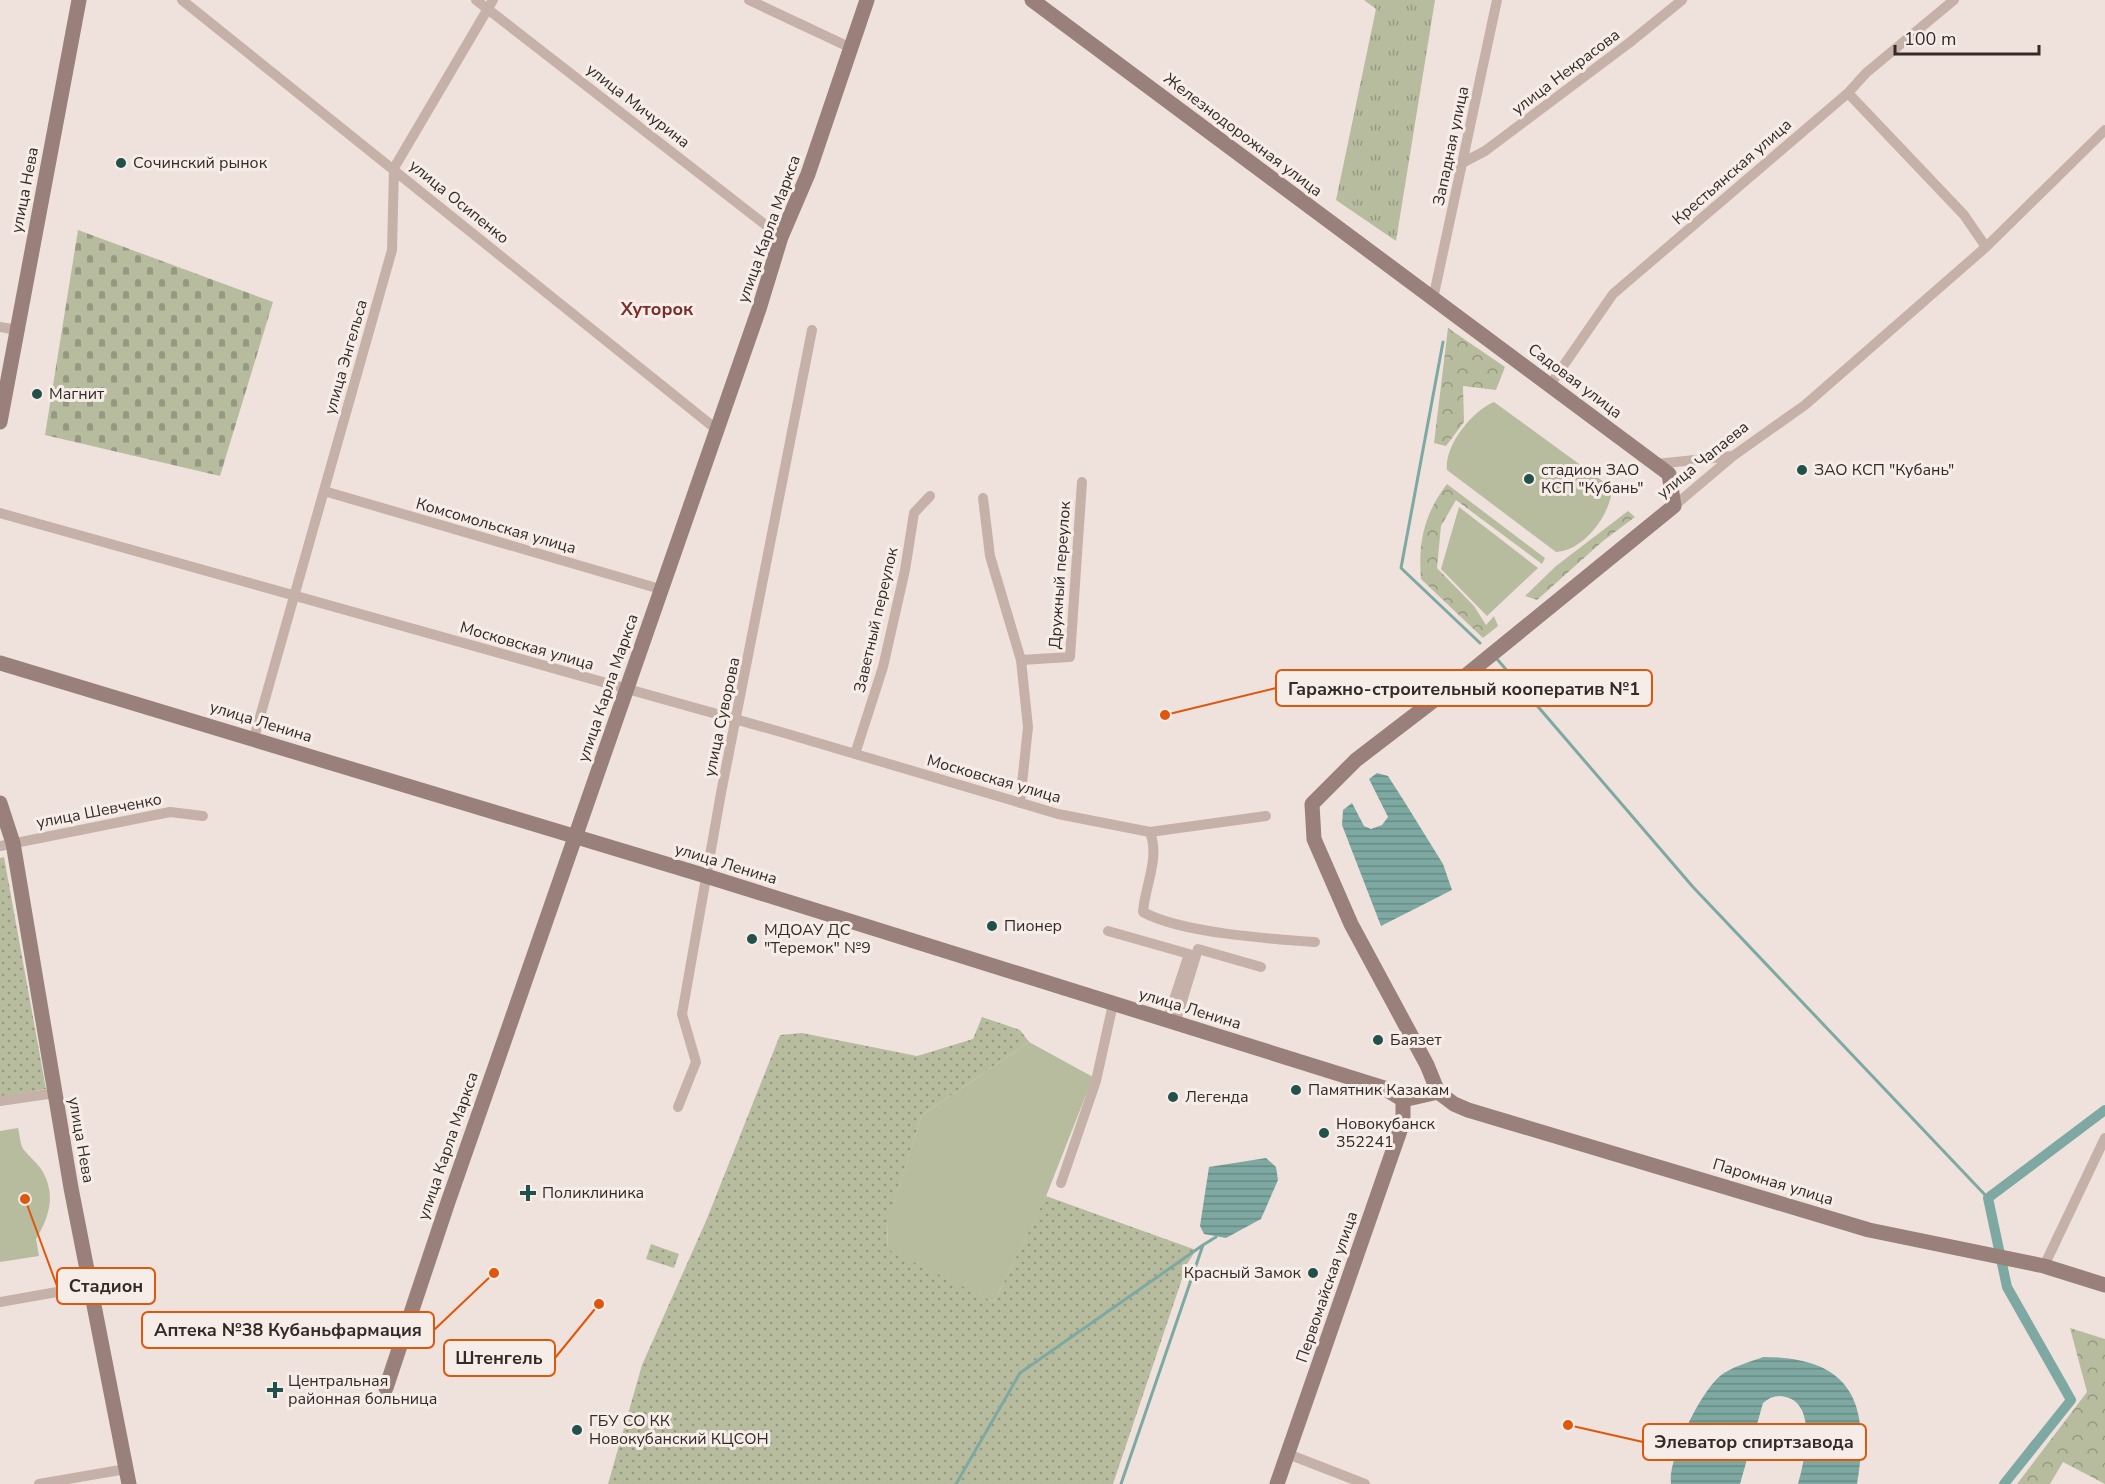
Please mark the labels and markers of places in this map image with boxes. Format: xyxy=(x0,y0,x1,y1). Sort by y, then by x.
place label: Сочинский рынок xyxy=(133,152,268,174)
marker: Сочинский рынок xyxy=(114,156,128,170)
place label: Магнит xyxy=(49,383,105,405)
marker: Магнит xyxy=(30,387,44,401)
place label: стадион ЗАО КСП "Кубань" xyxy=(1541,459,1644,499)
place label: ЗАО КСП "Кубань" xyxy=(1814,459,1954,481)
marker: ЗАО КСП "Кубань" xyxy=(1795,463,1809,477)
marker: стадион ЗАО КСП "Кубань" xyxy=(1522,472,1536,486)
callout: Гаражно-строительный кооператив №1 xyxy=(1276,670,1652,706)
place label: Пионер xyxy=(1004,915,1062,937)
place label: МДОАУ ДС "Теремок" №9 xyxy=(764,919,871,959)
marker: Пионер xyxy=(985,919,999,933)
marker: МДОАУ ДС "Теремок" №9 xyxy=(745,932,759,946)
place label: Баязет xyxy=(1390,1029,1442,1051)
marker: Баязет xyxy=(1371,1033,1385,1047)
place label: Памятник Казакам xyxy=(1308,1079,1449,1101)
marker: Памятник Казакам xyxy=(1289,1083,1303,1097)
place label: Легенда xyxy=(1185,1086,1249,1108)
marker: Легенда xyxy=(1166,1090,1180,1104)
place label: Новокубанск 352241 xyxy=(1336,1113,1435,1153)
marker: Новокубанск 352241 xyxy=(1317,1126,1331,1140)
place label: Поликлиника xyxy=(542,1182,644,1204)
marker: Поликлиника xyxy=(519,1184,537,1202)
place label: Красный Замок xyxy=(1184,1262,1302,1284)
marker: Красный Замок xyxy=(1306,1266,1320,1280)
callout: Стадион xyxy=(57,1268,155,1304)
callout: Аптека №38 Кубаньфармация xyxy=(142,1312,434,1348)
callout: Штенгель xyxy=(444,1340,555,1376)
place label: Центральная районная больница xyxy=(288,1370,437,1410)
marker: Центральная районная больница xyxy=(266,1381,284,1399)
place label: ГБУ СО КК Новокубанский КЦСОН xyxy=(589,1410,769,1450)
marker: ГБУ СО КК Новокубанский КЦСОН xyxy=(570,1423,584,1437)
callout: Элеватор спиртзавода xyxy=(1643,1424,1866,1460)

